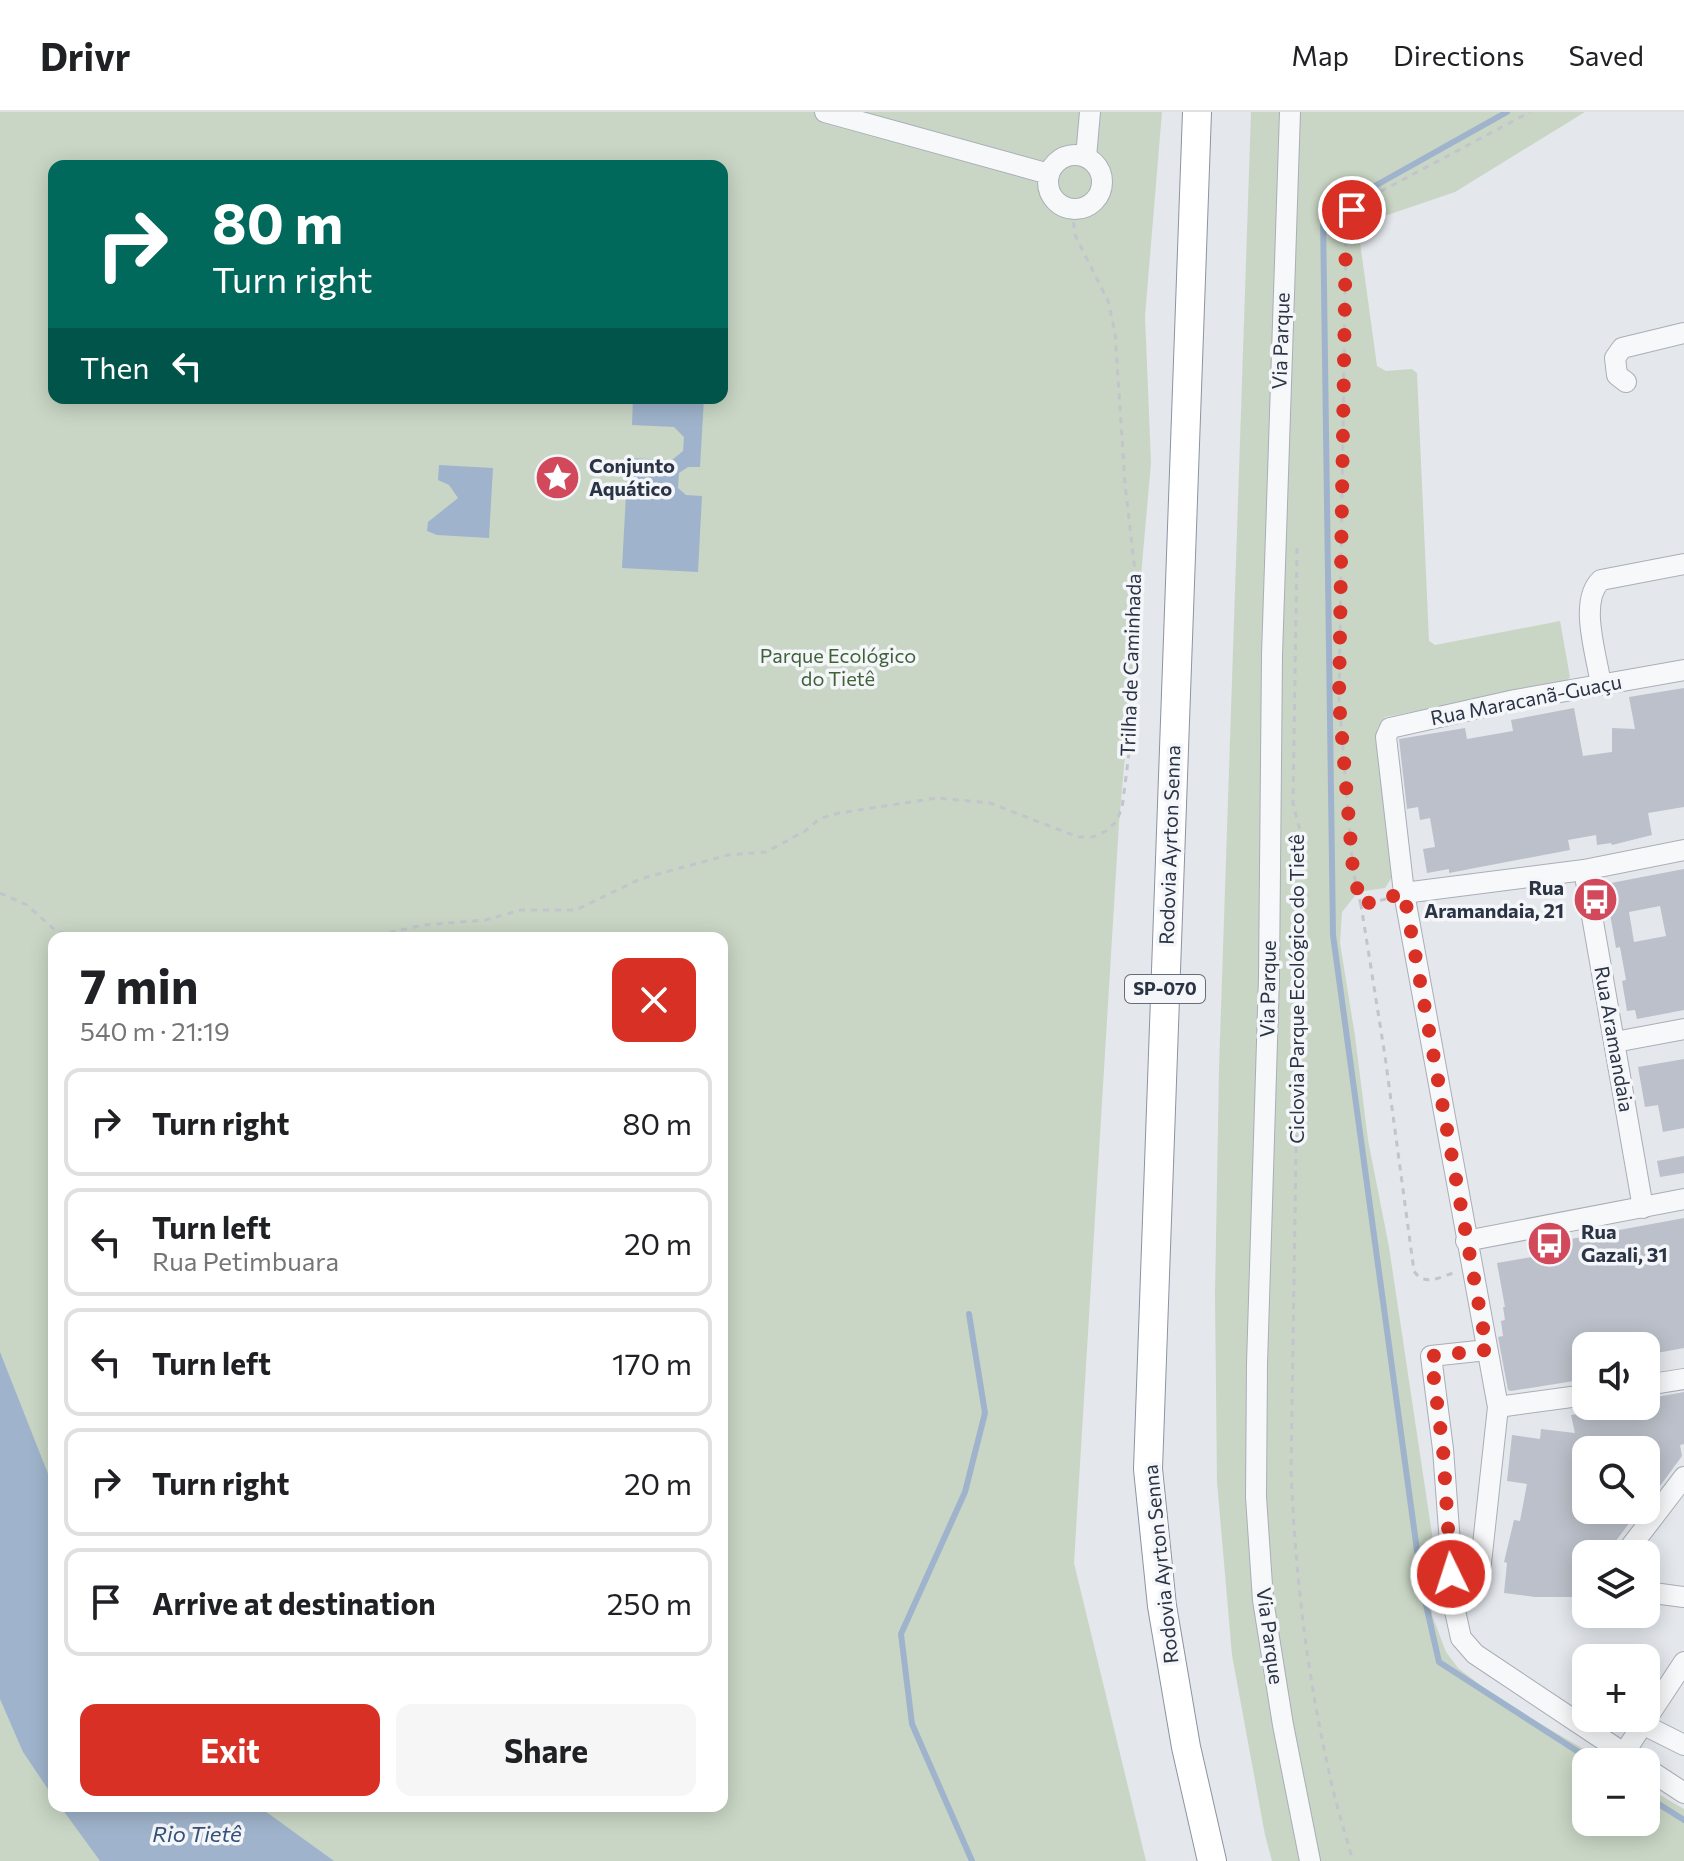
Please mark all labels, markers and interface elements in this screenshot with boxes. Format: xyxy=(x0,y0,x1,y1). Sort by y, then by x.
text: Drivr xyxy=(40,32,130,79)
text: Map xyxy=(1291,38,1349,72)
text: Directions xyxy=(1393,38,1524,72)
text: Saved xyxy=(1568,38,1644,72)
pin xyxy=(1318,176,1386,244)
text: 80 m xyxy=(212,187,343,256)
icon: arrive xyxy=(1330,188,1374,232)
icon: right xyxy=(80,192,184,296)
text: Turn right xyxy=(212,256,373,300)
street label: Via Parque xyxy=(1266,292,1294,390)
icon: left xyxy=(165,344,209,388)
text: Then xyxy=(80,348,149,385)
place label: Conjunto Aquático xyxy=(589,453,675,500)
place icon: Conjunto Aquático xyxy=(534,454,582,502)
street label: Trilha de Caminhada xyxy=(1115,573,1145,757)
park label: Parque Ecológico do Tietê xyxy=(760,643,916,690)
street label: Rua Maracanã-Guaçu xyxy=(1428,669,1624,729)
street label: Rodovia Ayrton Senna xyxy=(1154,745,1184,945)
street label: Ciclovia Parque Ecológico do Tietê xyxy=(1284,834,1308,1144)
place label: Rua Aramandaia, 21 xyxy=(1424,875,1564,922)
bus stop icon: Rua Aramandaia, 21 xyxy=(1571,875,1619,923)
street label: Via Parque xyxy=(1254,940,1280,1038)
text: 7 min xyxy=(80,955,199,1014)
button: close xyxy=(612,958,696,1042)
street label: Rua Aramandaia xyxy=(1590,964,1640,1114)
road number: SP-070 xyxy=(1125,975,1205,1003)
text: 540 m · 21:19 xyxy=(80,1015,230,1046)
icon: right xyxy=(84,1100,128,1144)
text: Turn right xyxy=(152,1104,289,1141)
text: 80 m xyxy=(622,1104,692,1141)
text: Turn left xyxy=(152,1208,271,1245)
place label: Rua Gazali, 31 xyxy=(1581,1219,1668,1266)
icon: left xyxy=(84,1220,128,1264)
bus stop icon: Rua Gazali, 31 xyxy=(1526,1220,1574,1268)
text: 20 m xyxy=(624,1224,692,1261)
text: Rua Petimbuara xyxy=(152,1245,339,1276)
map controls xyxy=(1572,1332,1660,1836)
button: sound xyxy=(1572,1332,1660,1420)
icon: left xyxy=(84,1340,128,1384)
text: Turn left xyxy=(152,1344,271,1381)
text: 170 m xyxy=(612,1344,692,1381)
button: search xyxy=(1572,1436,1660,1524)
icon: right xyxy=(84,1460,128,1504)
street label: Rodovia Ayrton Senna xyxy=(1138,1463,1182,1665)
text: Turn right xyxy=(152,1464,289,1501)
text: 20 m xyxy=(624,1464,692,1501)
position arrow xyxy=(1409,1532,1493,1616)
button: layers xyxy=(1572,1540,1660,1628)
icon: arrive xyxy=(84,1580,128,1624)
text: Arrive at destination xyxy=(152,1584,436,1621)
text: 250 m xyxy=(607,1584,692,1621)
street label: Via Parque xyxy=(1252,1586,1290,1686)
button: + xyxy=(1572,1644,1660,1732)
button: Exit xyxy=(80,1704,380,1796)
button: Share xyxy=(396,1704,696,1796)
button: − xyxy=(1572,1748,1660,1836)
water label: Rio Tietê xyxy=(152,1820,242,1847)

